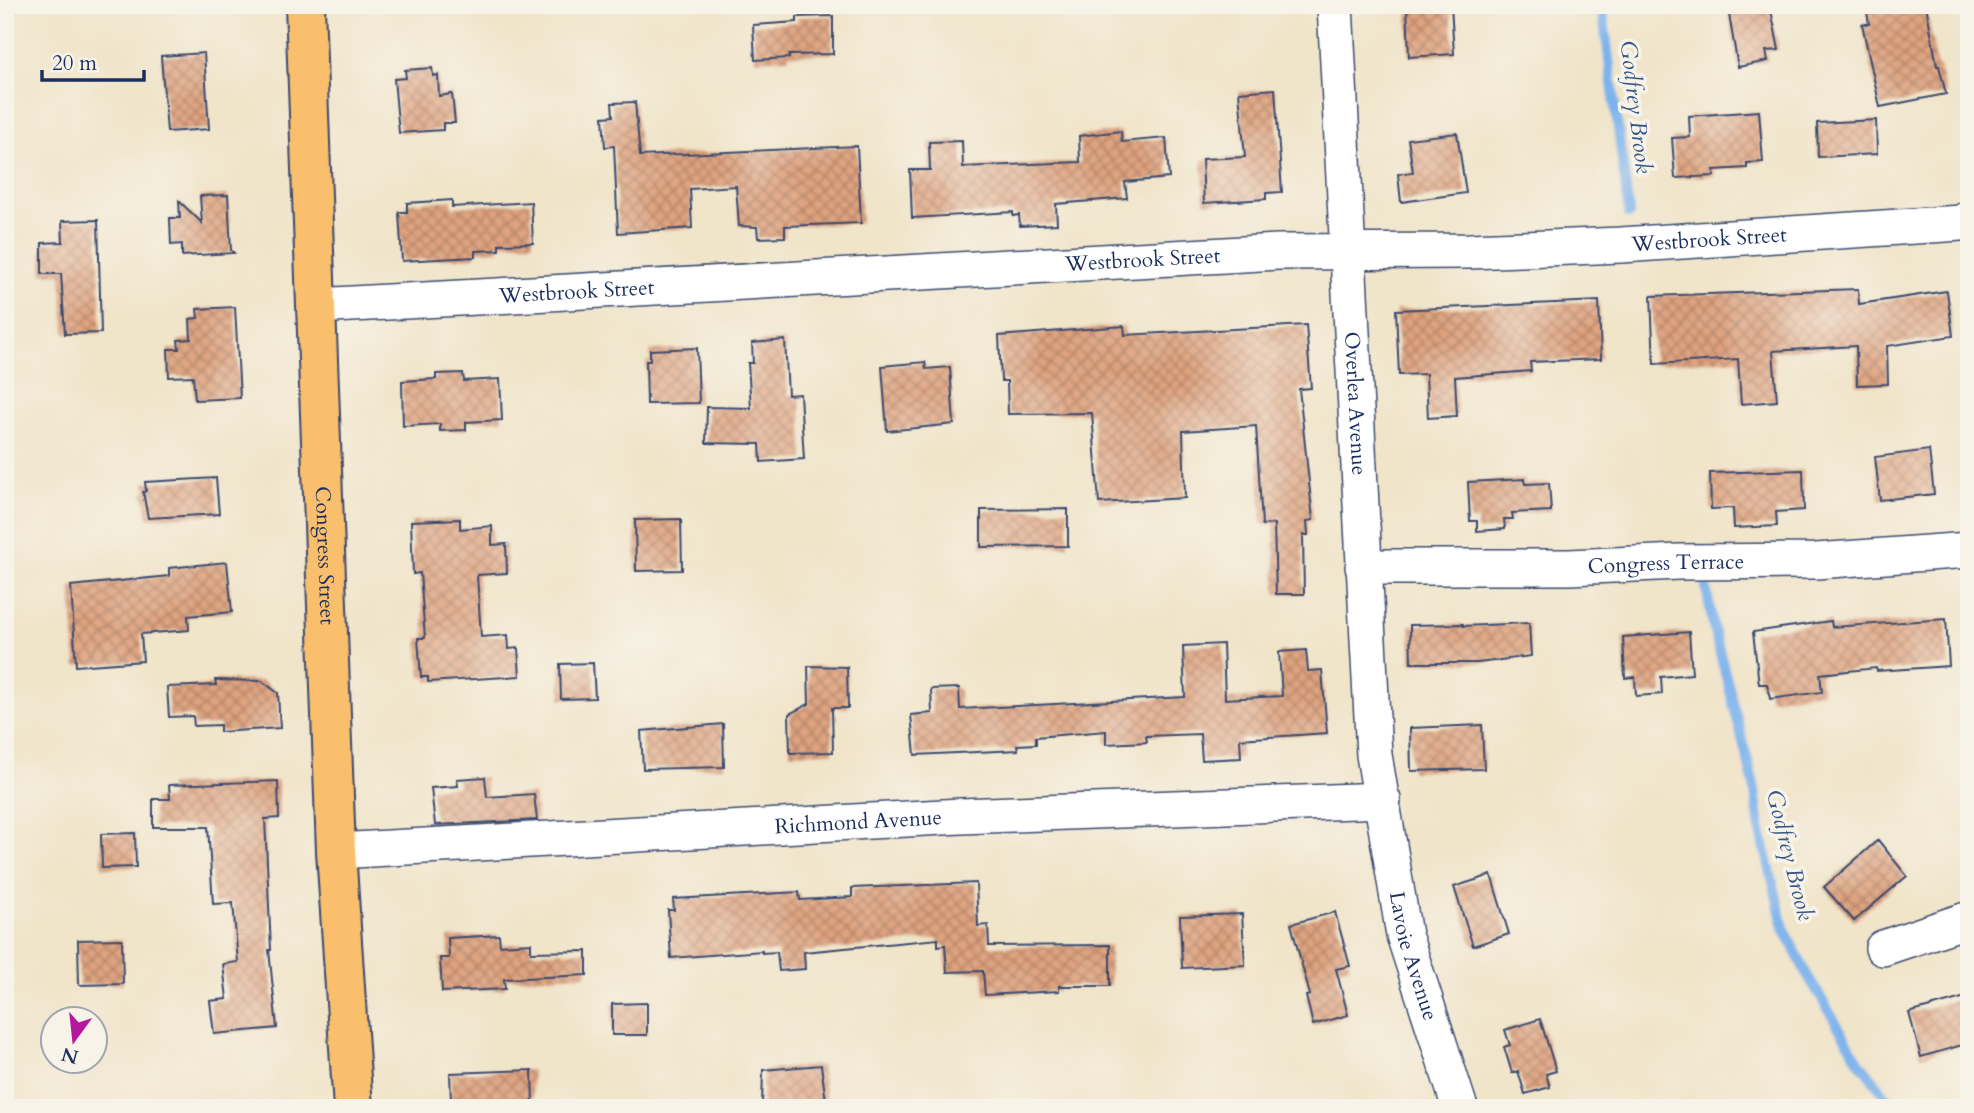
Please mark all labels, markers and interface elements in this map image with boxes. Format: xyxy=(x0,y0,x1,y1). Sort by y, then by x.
scale bar xyxy=(42,38,144,82)
water label: Godfrey Brook xyxy=(1612,39,1660,176)
text: 20 m xyxy=(52,49,97,78)
street label: Westbrook Street xyxy=(1630,220,1788,259)
street label: Westbrook Street xyxy=(1063,241,1222,278)
street label: Westbrook Street xyxy=(497,273,655,310)
street label: Overlea Avenue xyxy=(1338,331,1374,476)
street label: Congress Street xyxy=(308,486,342,626)
street label: Congress Terrace xyxy=(1587,547,1744,581)
water label: Godfrey Brook xyxy=(1759,786,1821,924)
street label: Richmond Avenue xyxy=(774,803,943,841)
street label: Lavoie Avenue xyxy=(1382,889,1445,1024)
north arrow xyxy=(38,1004,108,1074)
text: N xyxy=(58,1041,81,1070)

